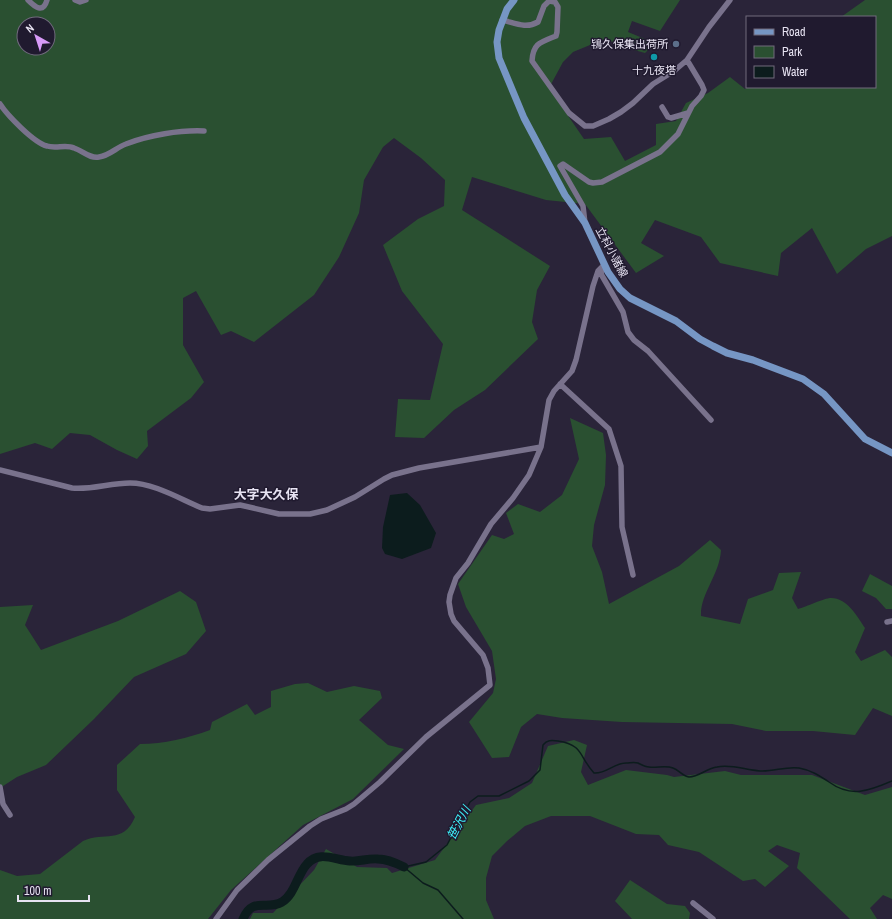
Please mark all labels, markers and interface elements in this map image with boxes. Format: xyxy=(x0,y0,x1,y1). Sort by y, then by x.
north arrow xyxy=(16,16,56,56)
legend xyxy=(746,16,876,88)
text: N xyxy=(23,21,37,36)
text: Road xyxy=(782,24,806,40)
place label: 鴇久保集出荷所 xyxy=(591,37,669,51)
marker: 鴇久保集出荷所 xyxy=(671,39,681,49)
text: Park xyxy=(782,44,802,60)
marker: 十九夜塔 xyxy=(649,52,659,62)
place label: 十九夜塔 xyxy=(632,63,676,77)
text: Water xyxy=(782,64,809,80)
street label: 立科小諸線 xyxy=(593,224,631,280)
district label: 大字大久保 xyxy=(233,486,299,503)
water label: 笹沢川 xyxy=(443,802,475,843)
scale bar xyxy=(18,877,89,903)
text: 100 m xyxy=(24,883,51,899)

